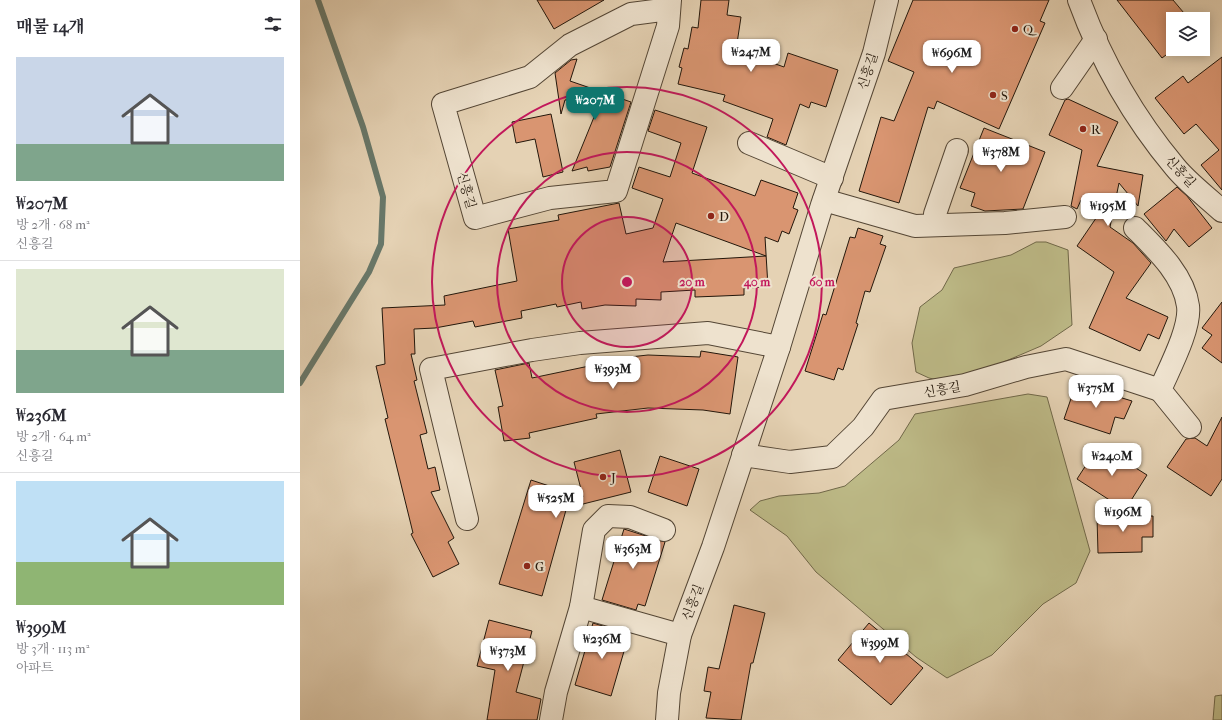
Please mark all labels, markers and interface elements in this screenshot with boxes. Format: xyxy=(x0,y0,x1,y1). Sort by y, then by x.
map controls xyxy=(1166,12,1210,56)
button: layers xyxy=(1166,12,1210,56)
icon: filters xyxy=(262,13,284,35)
text: 매물 14개 xyxy=(16,16,85,36)
place label: Q xyxy=(1023,22,1037,37)
marker: Q xyxy=(1010,24,1020,34)
pin: ₩247M xyxy=(723,39,779,73)
pin: ₩696M xyxy=(924,40,980,74)
text: ₩247M xyxy=(731,44,771,59)
text: ₩696M xyxy=(932,45,972,60)
street label: 신흥길 xyxy=(855,51,880,91)
icon: home xyxy=(114,83,186,155)
pin: ₩207M xyxy=(567,87,623,121)
place label: S xyxy=(1001,88,1008,103)
marker: S xyxy=(988,90,998,100)
text: ₩207M xyxy=(575,92,615,107)
place label: R xyxy=(1091,122,1101,137)
marker: R xyxy=(1078,124,1088,134)
pin: ₩378M xyxy=(973,139,1029,173)
text: ₩378M xyxy=(982,144,1020,159)
street label: 신흥길 xyxy=(1162,152,1199,190)
street label: 신흥길 xyxy=(454,170,479,210)
text: ₩207M xyxy=(16,193,68,213)
pin: ₩195M xyxy=(1080,193,1136,227)
text: ₩195M xyxy=(1090,198,1126,213)
place label: D xyxy=(719,209,729,224)
marker: D xyxy=(706,211,716,221)
text: 방 2개 · 68 m² xyxy=(16,217,90,232)
text: 신흥길 xyxy=(16,236,54,251)
centre of rings xyxy=(620,275,634,289)
text: 20 m xyxy=(679,275,706,289)
text: 40 m xyxy=(743,275,771,290)
text: 60 m xyxy=(809,275,836,289)
icon: home xyxy=(114,295,186,367)
pin: ₩393M xyxy=(585,356,641,390)
text: ₩393M xyxy=(594,361,632,376)
pin: ₩375M xyxy=(1068,375,1124,409)
street label: 신흥길 xyxy=(922,379,962,400)
text: ₩375M xyxy=(1078,380,1114,395)
text: ₩236M xyxy=(16,405,67,425)
text: 방 2개 · 64 m² xyxy=(16,429,91,444)
pin: ₩240M xyxy=(1084,443,1140,477)
text: 신흥길 xyxy=(16,448,54,463)
text: ₩240M xyxy=(1091,448,1133,463)
place label: J xyxy=(610,470,616,485)
marker: J xyxy=(598,472,608,482)
pin: ₩525M xyxy=(528,485,584,519)
text: ₩525M xyxy=(537,490,575,505)
pin: ₩196M xyxy=(1095,499,1151,533)
text: ₩196M xyxy=(1104,504,1142,519)
icon: home xyxy=(114,507,186,579)
pin: ₩363M xyxy=(605,536,661,570)
text: ₩363M xyxy=(614,541,652,556)
place label: G xyxy=(535,559,544,574)
marker: G xyxy=(522,561,532,571)
street label: 신흥길 xyxy=(679,582,706,622)
text: ₩399M xyxy=(16,617,66,637)
pin: ₩236M xyxy=(574,626,630,660)
pin: ₩399M xyxy=(852,630,908,664)
text: ₩236M xyxy=(583,631,621,646)
text: ₩399M xyxy=(861,635,899,650)
pin: ₩373M xyxy=(480,638,536,672)
text: 방 3개 · 113 m² xyxy=(16,641,89,656)
text: ₩373M xyxy=(490,643,526,658)
text: 아파트 xyxy=(16,660,54,675)

